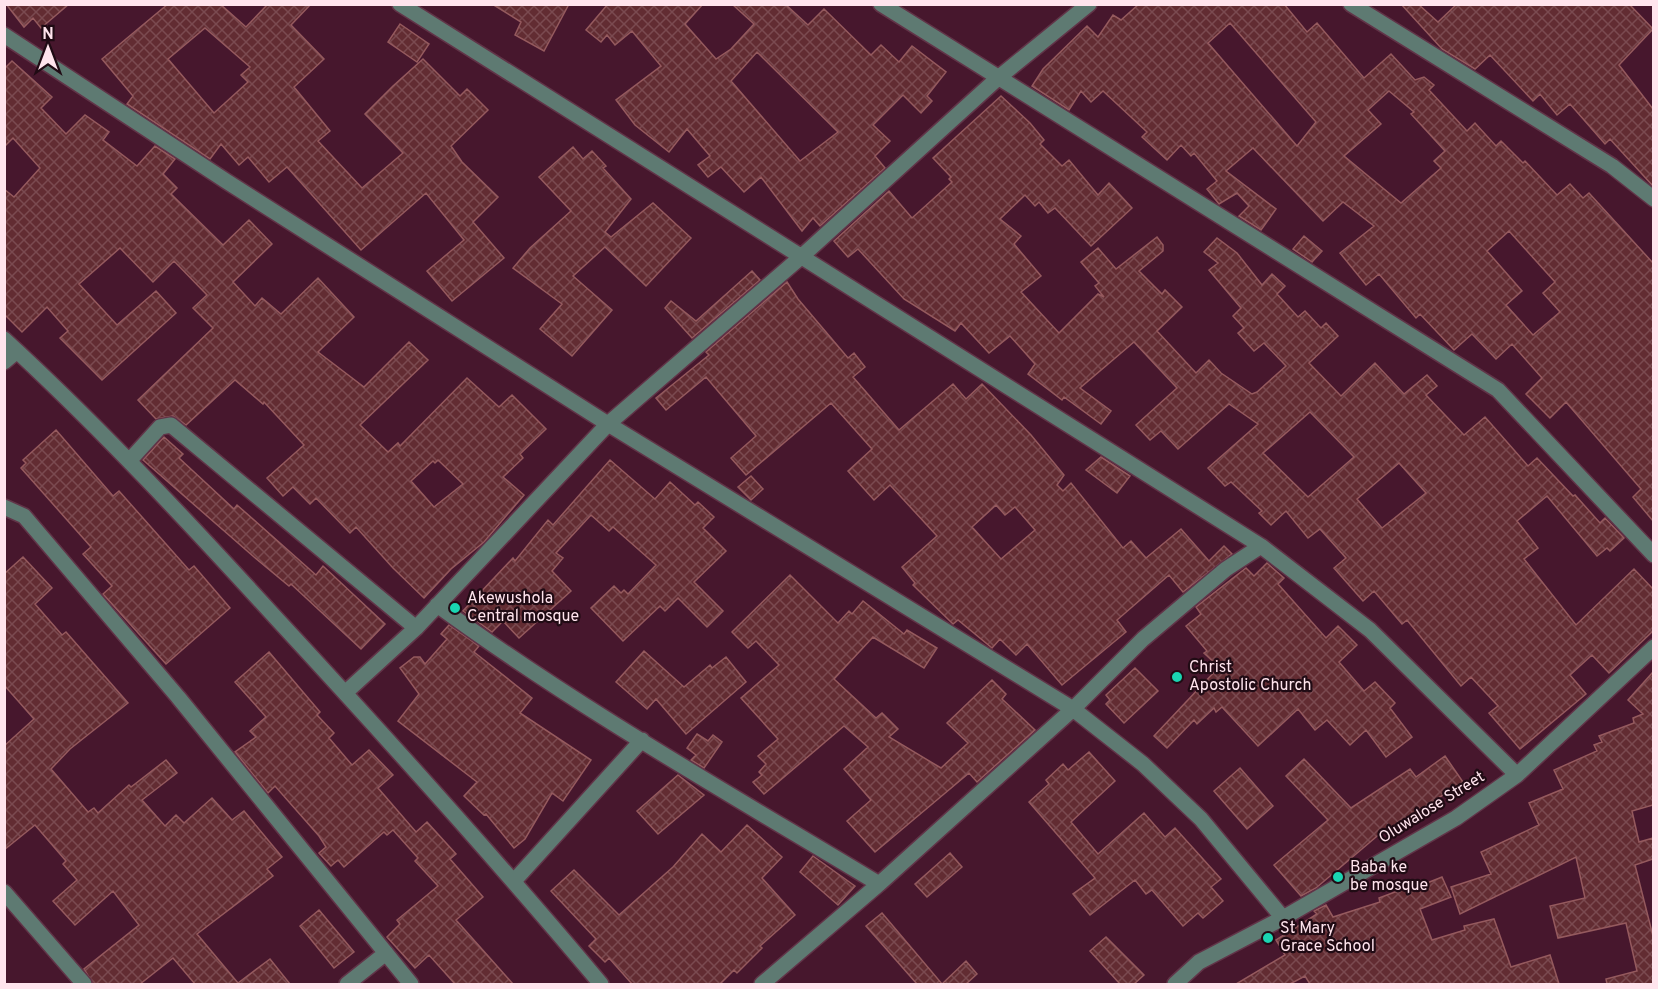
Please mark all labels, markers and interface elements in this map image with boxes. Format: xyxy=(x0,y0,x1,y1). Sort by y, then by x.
north arrow xyxy=(18,18,78,78)
text: N xyxy=(42,25,54,45)
place label: Akewushola Central mosque xyxy=(467,589,579,627)
marker: Akewushola Central mosque xyxy=(448,601,462,615)
place label: Christ Apostolic Church xyxy=(1189,658,1311,696)
marker: Christ Apostolic Church xyxy=(1170,670,1184,684)
street label: Oluwalose Street xyxy=(1375,767,1489,849)
place label: Baba ke be mosque xyxy=(1350,858,1428,896)
marker: Baba ke be mosque xyxy=(1331,870,1345,884)
place label: St Mary Grace School xyxy=(1280,919,1375,957)
marker: St Mary Grace School xyxy=(1261,931,1275,945)

